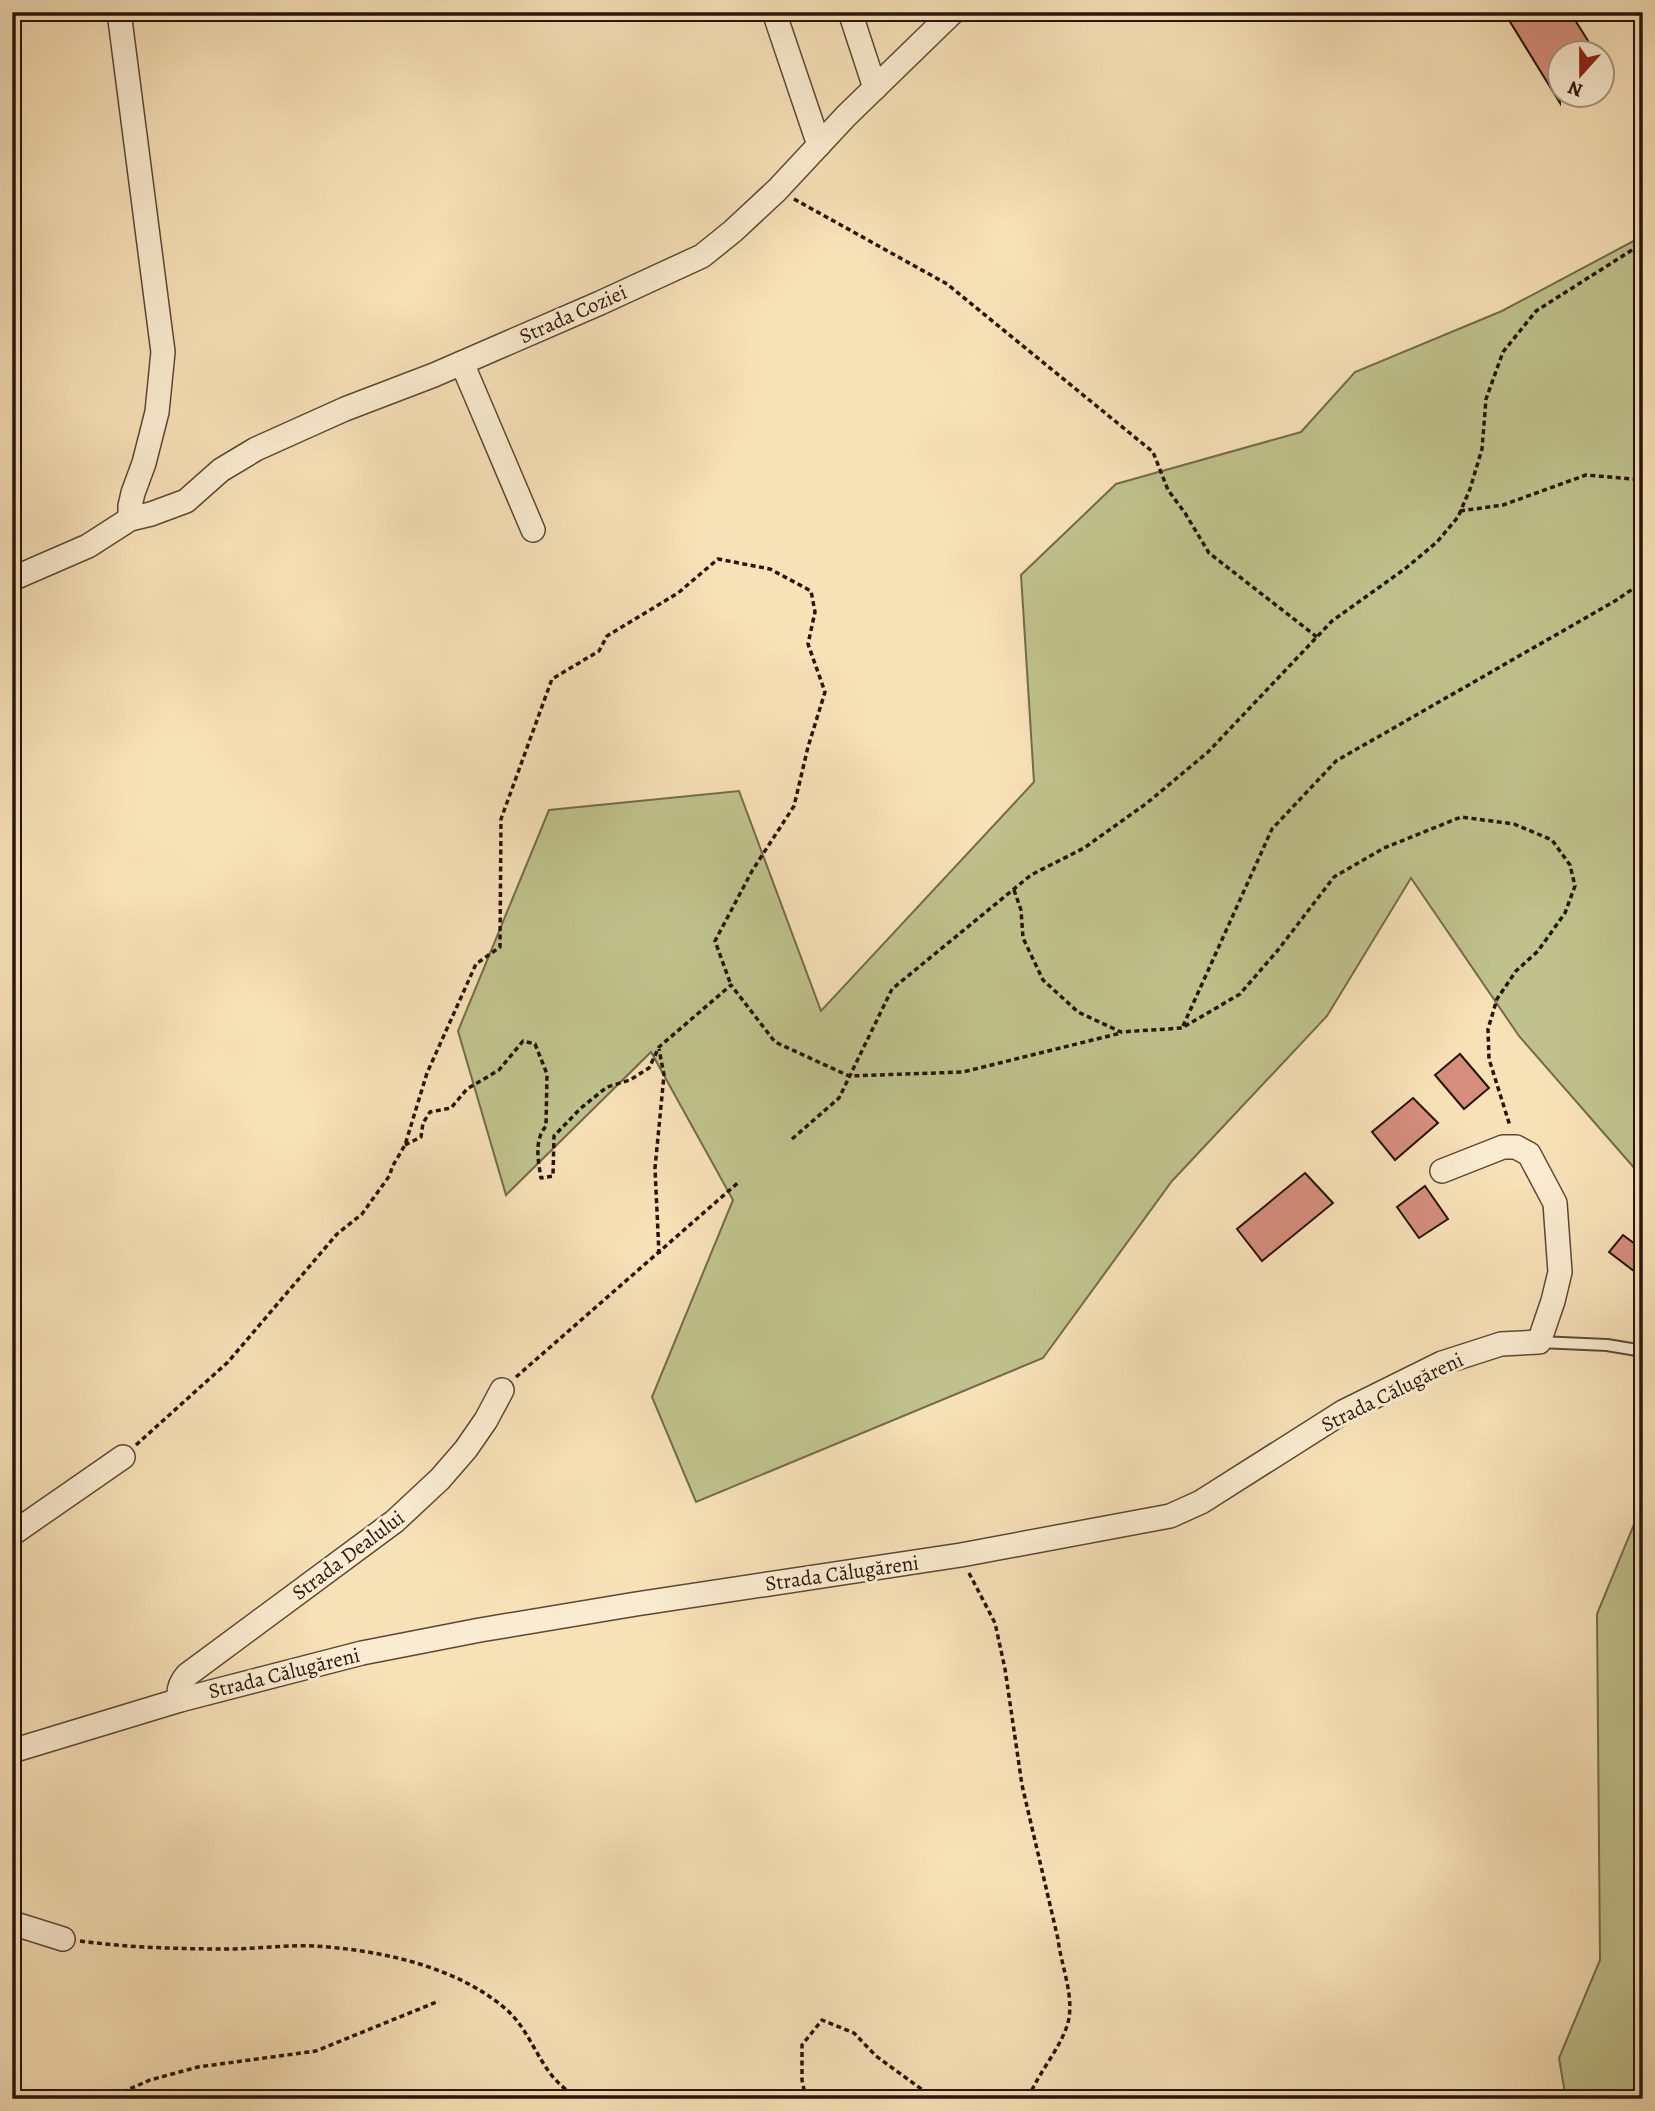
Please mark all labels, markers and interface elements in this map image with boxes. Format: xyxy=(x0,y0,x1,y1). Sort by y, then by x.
north arrow xyxy=(1546,38,1616,108)
text: N xyxy=(1564,74,1586,104)
street label: Strada Coziei xyxy=(515,278,631,350)
street label: Strada Călugăreni xyxy=(1316,1345,1468,1439)
street label: Strada Dealului xyxy=(286,1504,410,1606)
street label: Strada Călugăreni xyxy=(763,1548,921,1598)
street label: Strada Călugăreni xyxy=(205,1641,363,1705)

